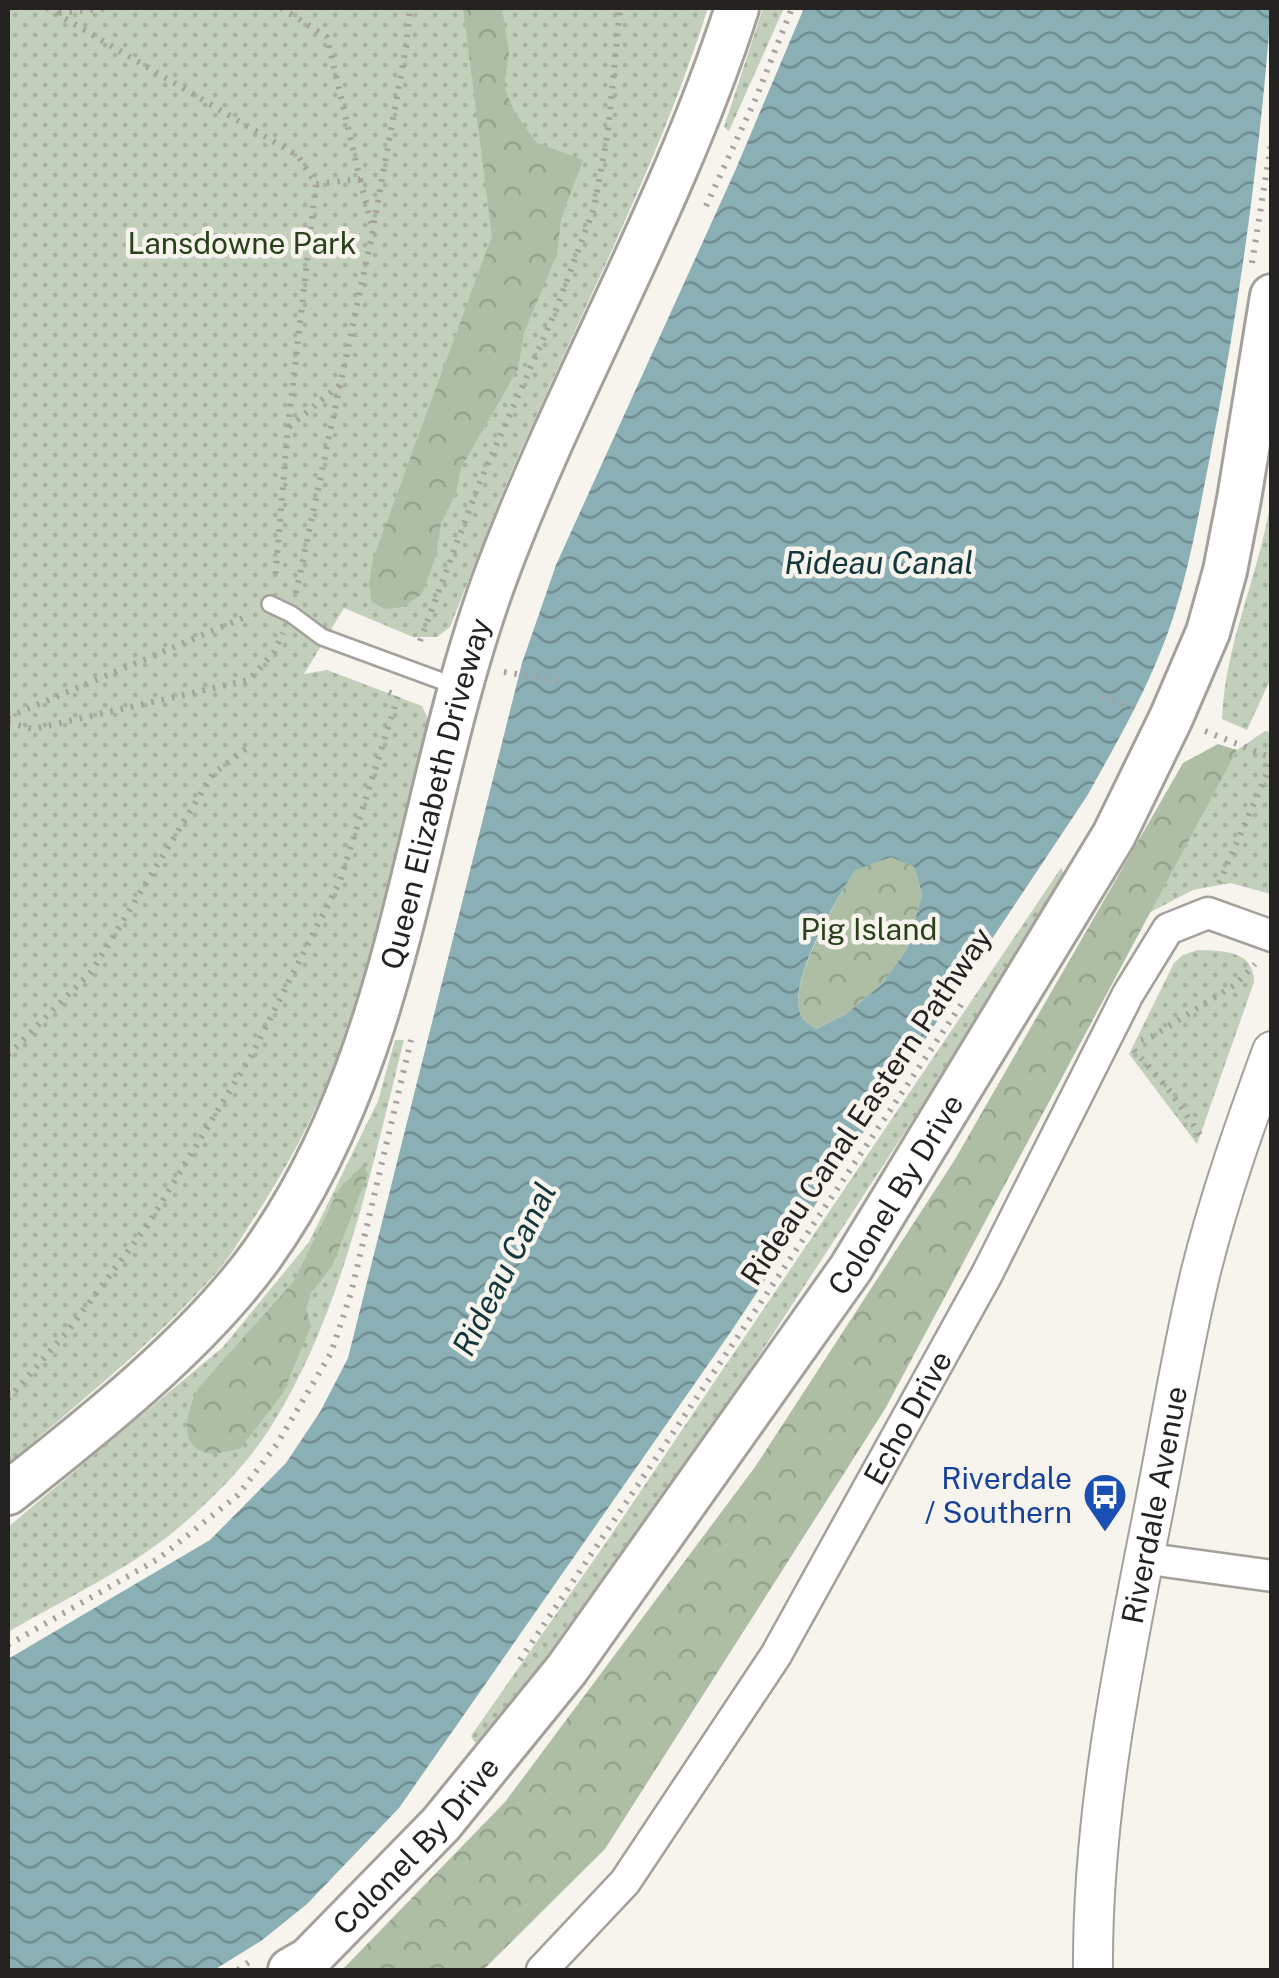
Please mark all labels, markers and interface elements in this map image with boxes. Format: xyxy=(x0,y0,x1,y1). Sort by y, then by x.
park label: Lansdowne Park xyxy=(127,225,357,261)
water label: Rideau Canal xyxy=(784,544,974,581)
street label: Queen Elizabeth Driveway xyxy=(372,613,498,973)
park label: Pig Island xyxy=(801,911,937,947)
street label: Rideau Canal Eastern Pathway xyxy=(733,920,999,1292)
street label: Colonel By Drive xyxy=(820,1087,970,1301)
water label: Rideau Canal xyxy=(445,1176,563,1362)
street label: Echo Drive xyxy=(856,1344,959,1491)
street label: Riverdale Avenue xyxy=(1114,1383,1194,1626)
place label: Riverdale / Southern xyxy=(925,1460,1072,1530)
bus stop icon: Riverdale / Southern xyxy=(1082,1472,1128,1533)
street label: Colonel By Drive xyxy=(325,1749,506,1942)

